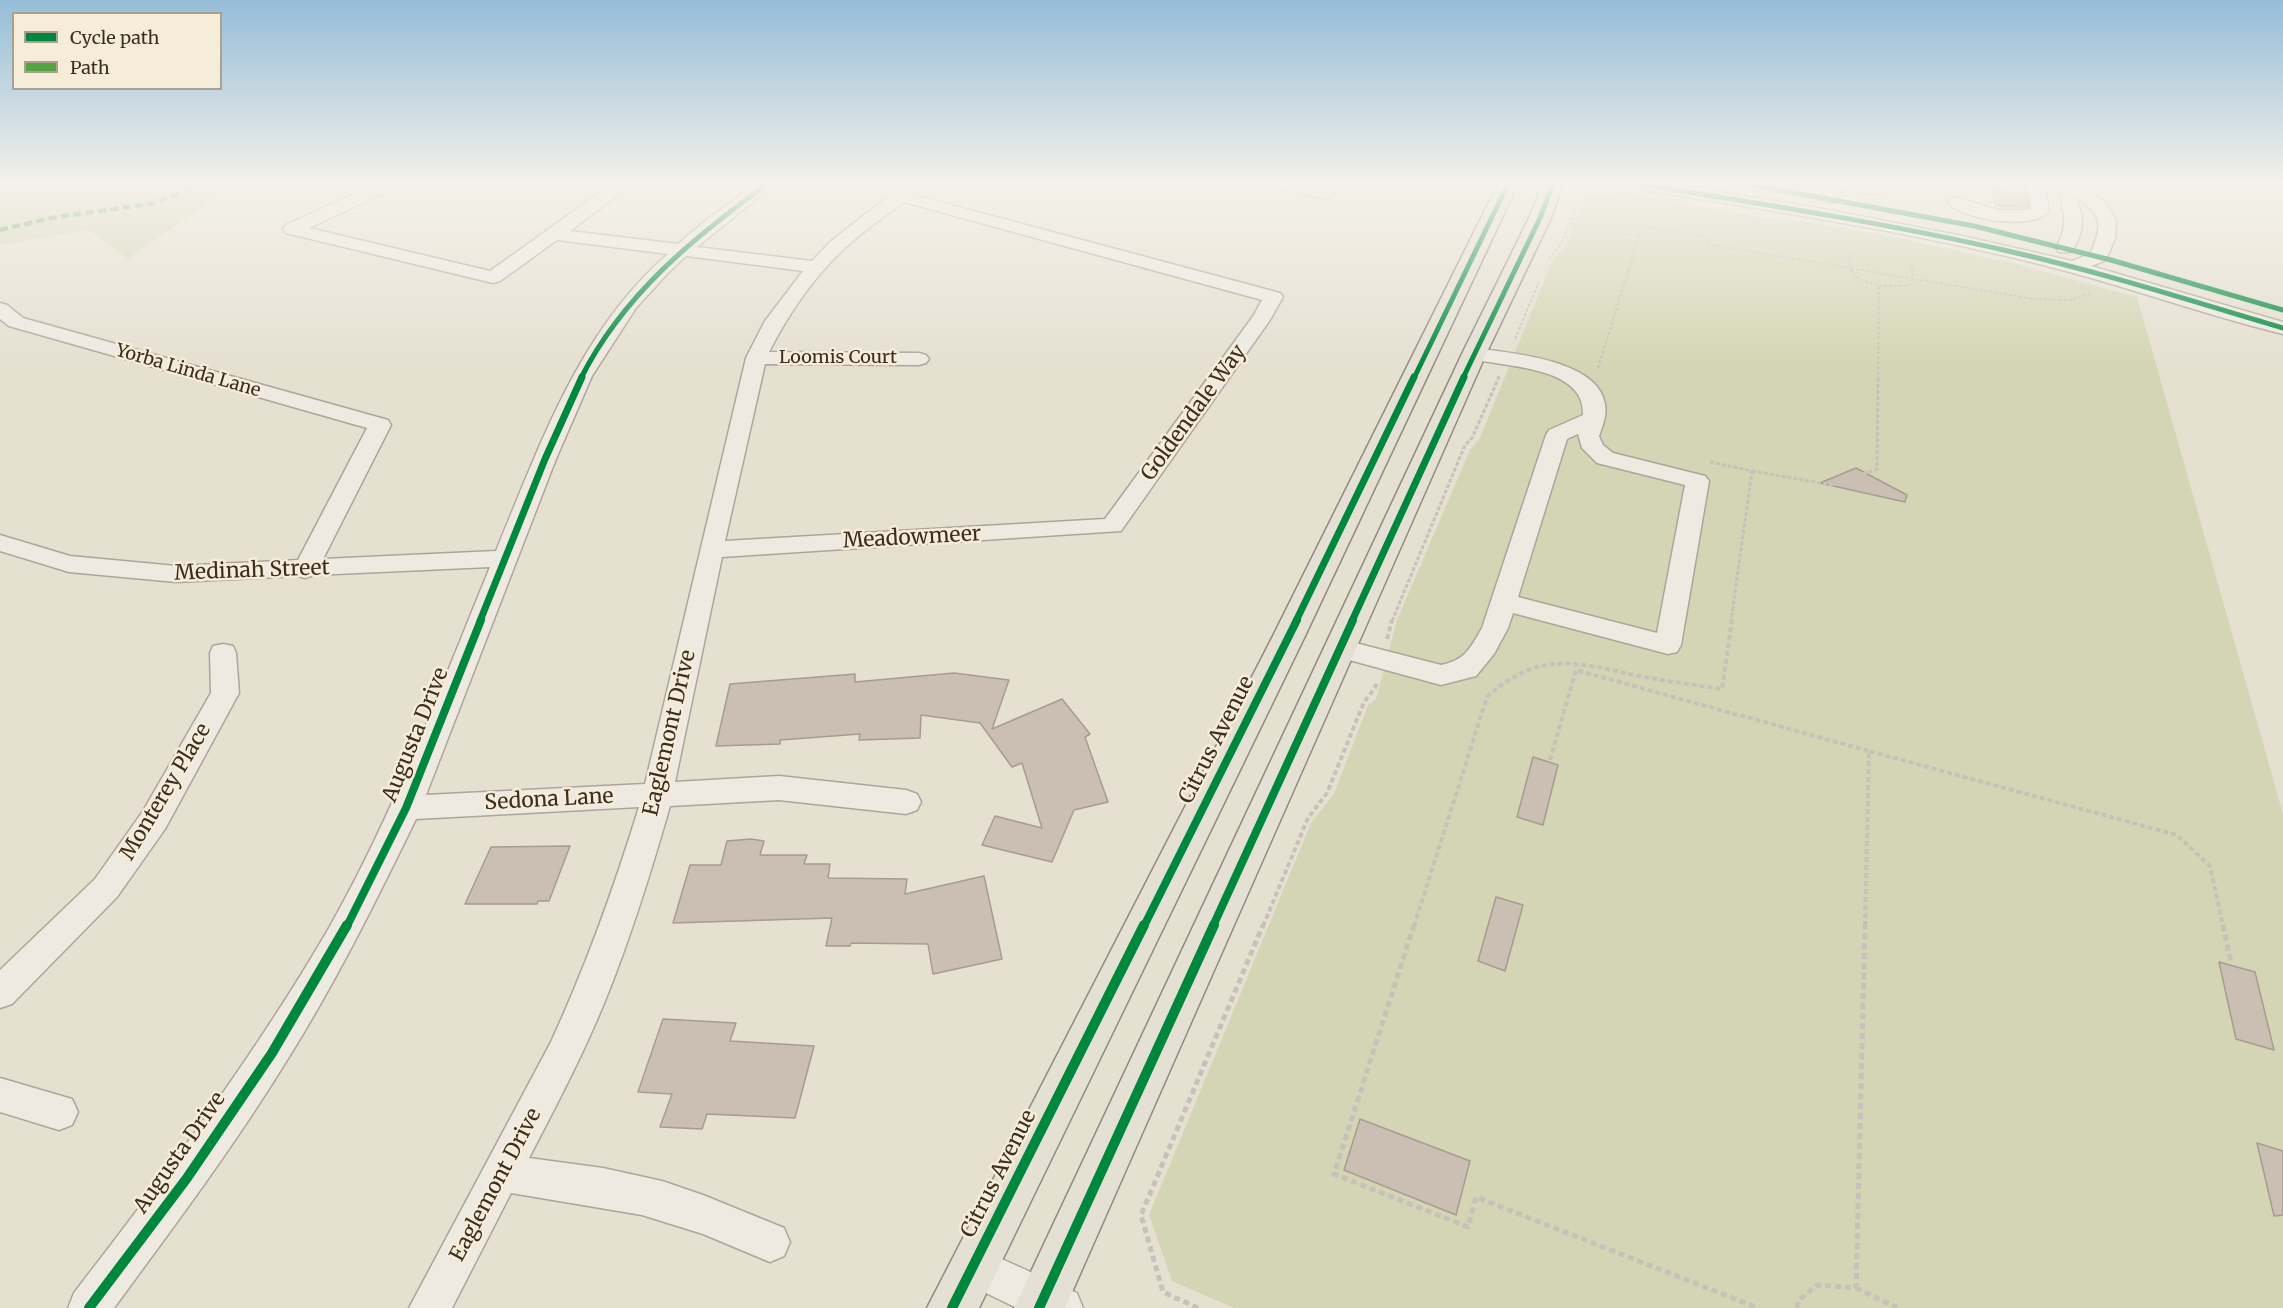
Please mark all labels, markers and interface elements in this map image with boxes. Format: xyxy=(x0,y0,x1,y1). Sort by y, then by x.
legend xyxy=(12,12,222,90)
text: Cycle path xyxy=(70,26,159,49)
text: Path xyxy=(70,56,110,79)
street label: Yorba Linda Lane xyxy=(113,340,263,402)
street label: Goldendale Way xyxy=(1136,340,1252,486)
street label: Loomis Court xyxy=(779,347,897,369)
street label: Meadowmeer xyxy=(842,522,982,554)
street label: Medinah Street xyxy=(174,556,330,586)
street label: Eaglemont Drive xyxy=(639,648,701,818)
street label: Augusta Drive xyxy=(378,664,454,806)
street label: Citrus Avenue xyxy=(1174,672,1260,808)
street label: Monterey Place xyxy=(115,719,217,865)
street label: Sedona Lane xyxy=(484,784,614,816)
street label: Augusta Drive xyxy=(129,1087,231,1219)
street label: Eaglemont Drive xyxy=(445,1104,547,1266)
street label: Citrus Avenue xyxy=(956,1106,1042,1242)

